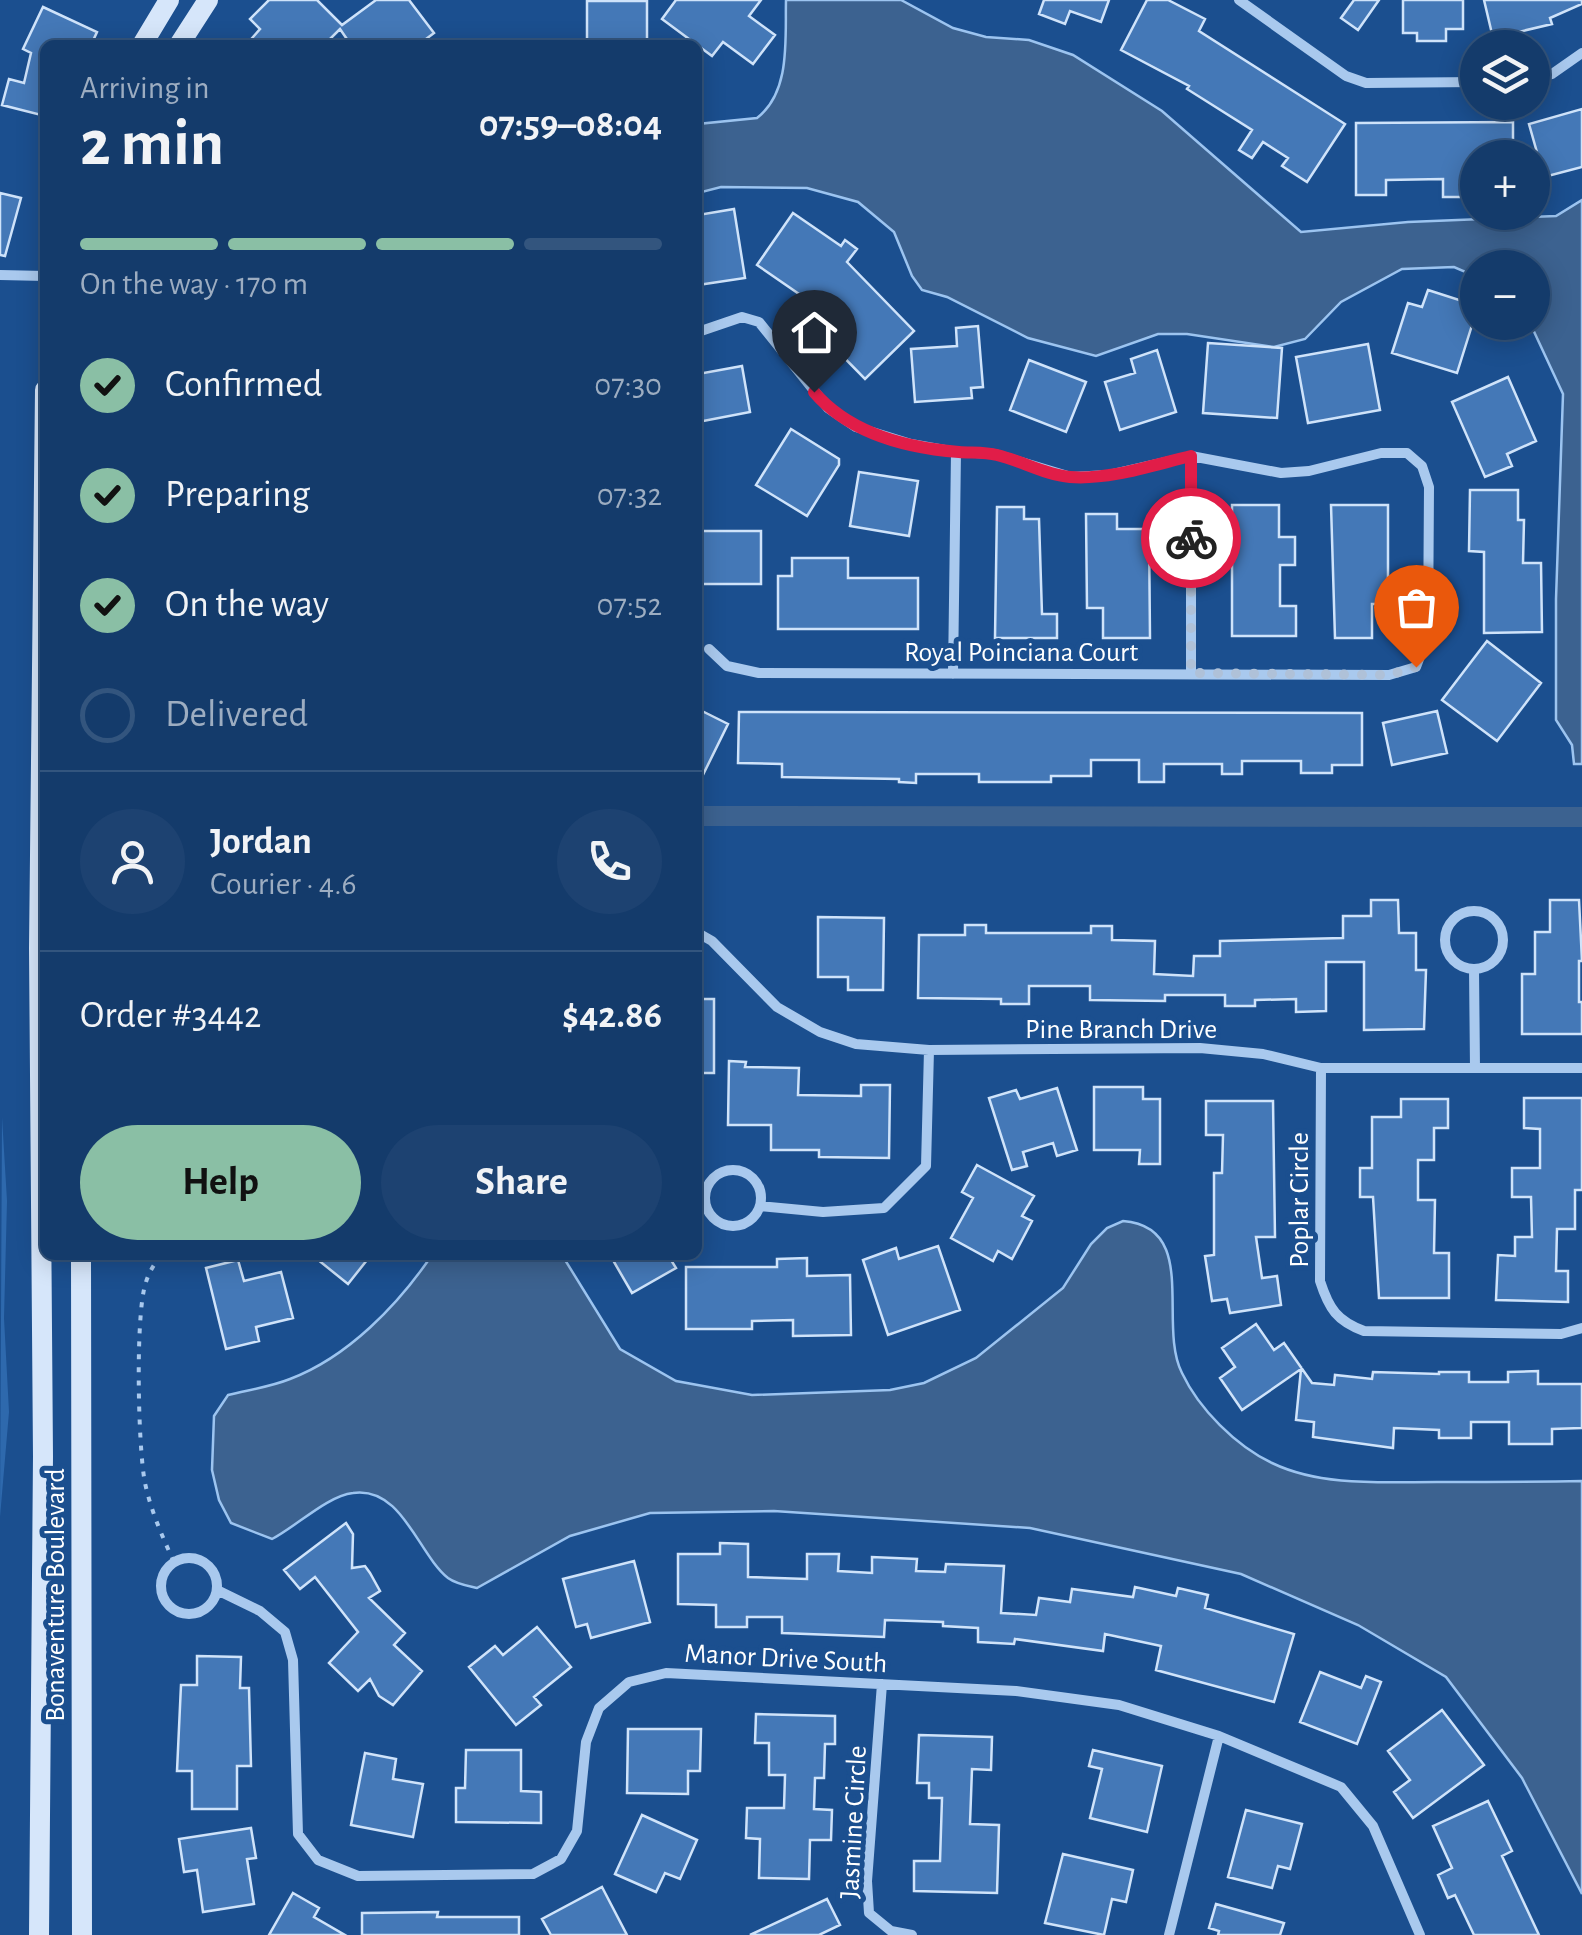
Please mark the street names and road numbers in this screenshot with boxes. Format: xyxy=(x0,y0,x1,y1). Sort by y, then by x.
street label: Royal Poinciana Court xyxy=(904,639,1138,667)
street label: Pine Branch Drive xyxy=(1025,1016,1217,1044)
street label: Poplar Circle xyxy=(1286,1132,1314,1268)
street label: Bonaventure Boulevard xyxy=(42,1468,70,1722)
street label: Manor Drive South xyxy=(684,1640,888,1678)
street label: Jasmine Circle xyxy=(836,1745,872,1899)

